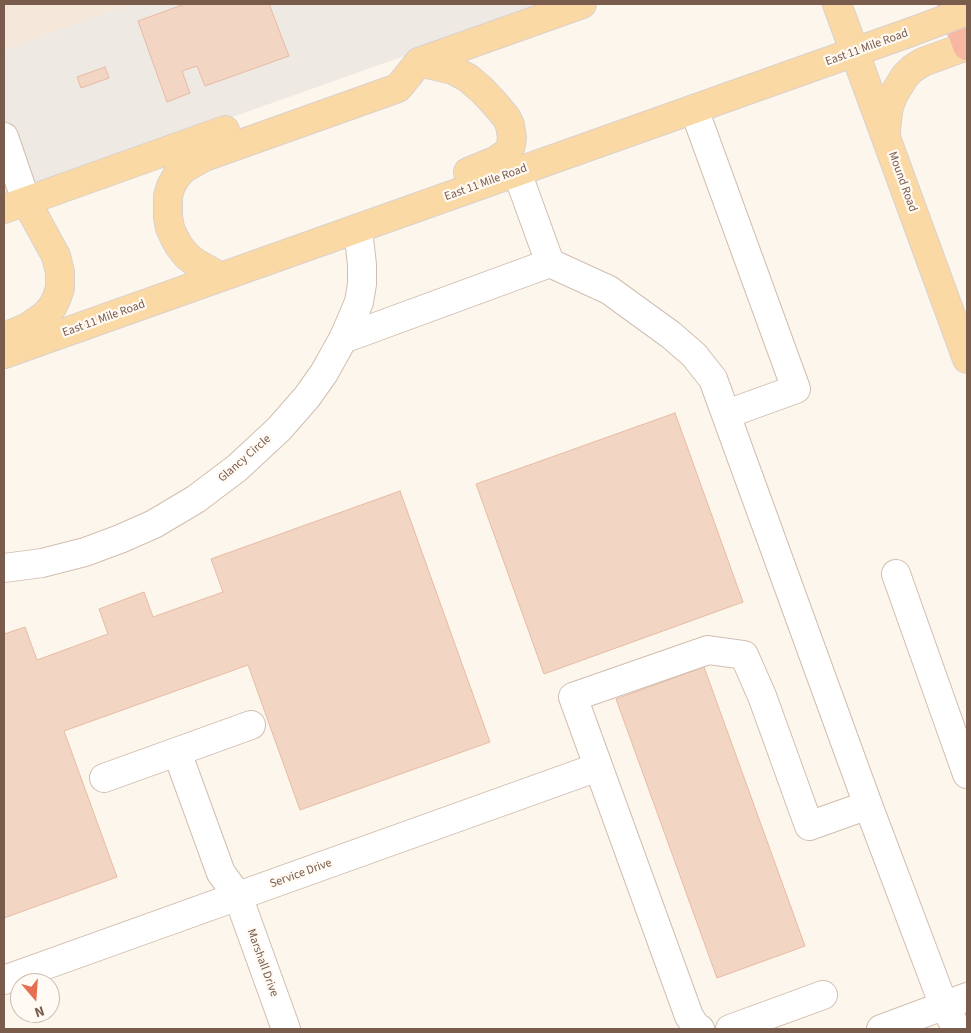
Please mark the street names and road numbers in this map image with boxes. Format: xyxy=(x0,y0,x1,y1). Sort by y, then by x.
street label: East 11 Mile Road xyxy=(824,26,910,70)
street label: Mound Road xyxy=(884,150,920,214)
street label: East 11 Mile Road xyxy=(443,161,529,205)
street label: East 11 Mile Road xyxy=(61,297,147,341)
street label: Glancy Circle xyxy=(216,432,274,486)
street label: Service Drive xyxy=(268,856,334,892)
street label: Marshall Drive xyxy=(243,927,281,999)

